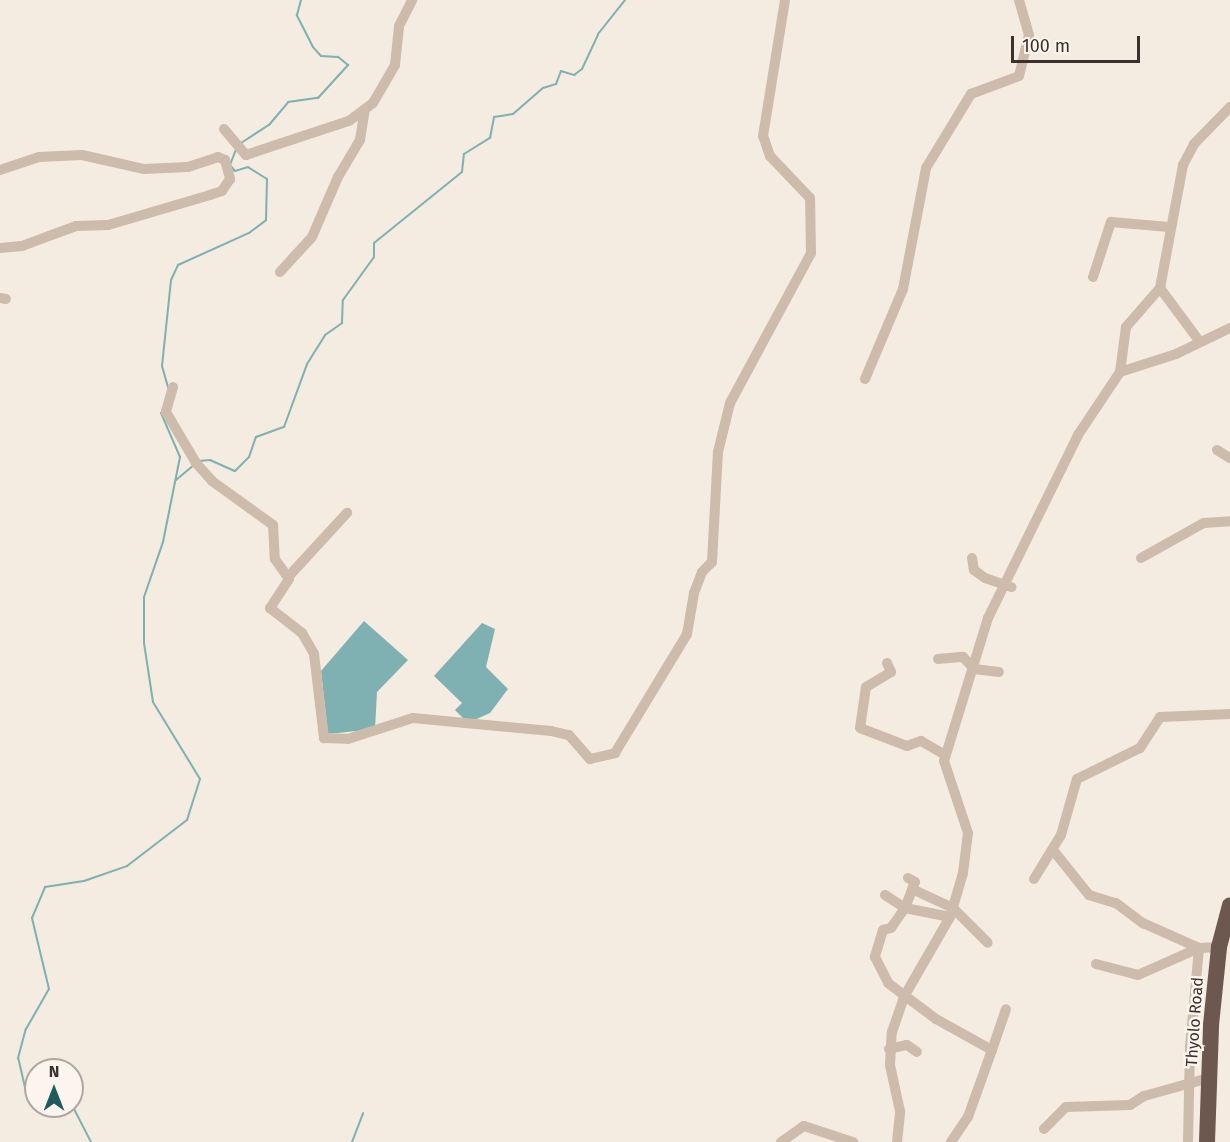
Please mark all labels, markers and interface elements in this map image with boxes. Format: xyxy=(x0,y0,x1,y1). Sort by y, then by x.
scale bar xyxy=(1014,24,1143,62)
text: 100 m xyxy=(1022,35,1070,57)
street label: Thyolo Road xyxy=(1182,977,1208,1067)
north arrow xyxy=(24,1058,84,1118)
text: N xyxy=(49,1062,59,1081)

